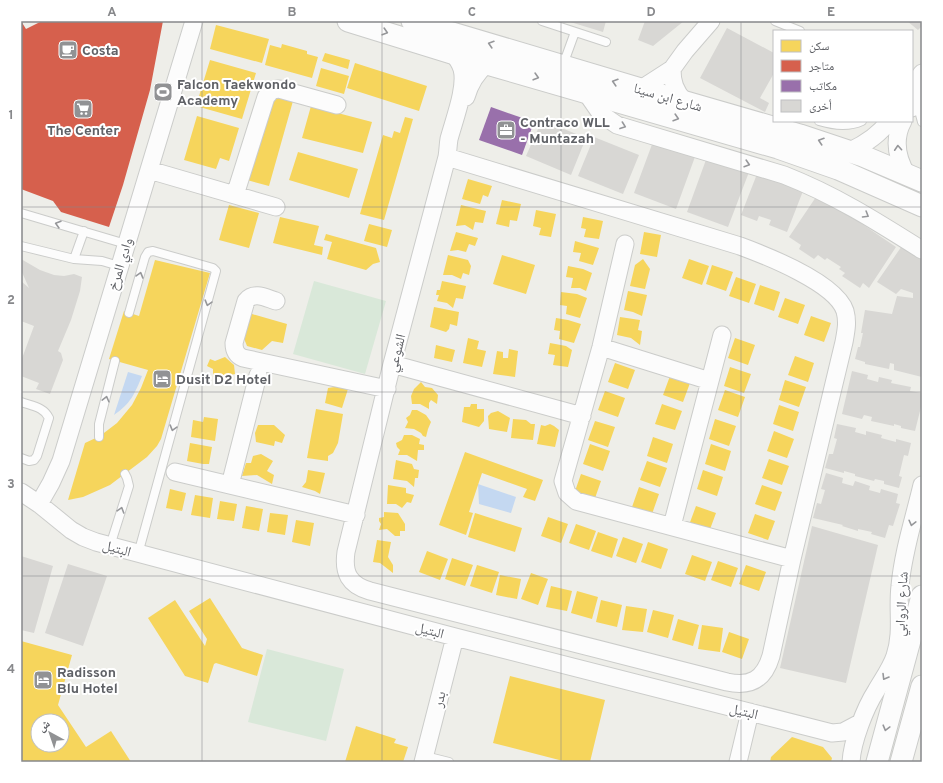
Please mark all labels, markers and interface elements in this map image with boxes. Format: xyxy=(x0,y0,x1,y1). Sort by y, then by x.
text: A xyxy=(107,5,117,21)
text: B xyxy=(288,5,297,21)
text: C xyxy=(468,5,476,21)
text: D xyxy=(646,5,656,21)
text: E xyxy=(827,5,835,21)
one-way arrow xyxy=(381,27,388,36)
legend xyxy=(773,30,913,122)
cafe icon: Costa xyxy=(57,39,79,61)
text: سكن xyxy=(809,39,830,55)
one-way arrow xyxy=(487,40,494,49)
place label: Costa xyxy=(82,43,119,60)
text: متاجر xyxy=(808,59,834,75)
one-way arrow xyxy=(533,72,540,81)
place label: Falcon Taekwondo Academy xyxy=(177,77,296,110)
one-way arrow xyxy=(612,78,619,87)
text: مكاتب xyxy=(809,79,837,95)
sports icon: Falcon Taekwondo Academy xyxy=(152,81,174,103)
street label: شارع ابن سينا xyxy=(631,81,704,116)
supermarket icon: The Center xyxy=(72,98,94,120)
text: أخرى xyxy=(809,99,832,115)
text: 1 xyxy=(8,108,14,124)
one-way arrow xyxy=(673,113,680,122)
place label: Contraco WLL - Muntazah xyxy=(520,115,610,148)
office icon: Contraco WLL - Muntazah xyxy=(495,119,517,141)
one-way arrow xyxy=(619,122,626,130)
place label: The Center xyxy=(47,123,119,140)
one-way arrow xyxy=(817,137,824,146)
one-way arrow xyxy=(893,145,902,152)
one-way arrow xyxy=(743,159,750,168)
one-way arrow xyxy=(862,211,869,218)
one-way arrow xyxy=(55,220,62,229)
street label: وادي المرخ xyxy=(105,236,139,293)
one-way arrow xyxy=(135,272,144,279)
text: 2 xyxy=(7,293,15,309)
one-way arrow xyxy=(204,299,213,306)
street label: الشوعي xyxy=(385,332,412,375)
hotel icon: Dusit D2 Hotel xyxy=(151,368,173,390)
place label: Dusit D2 Hotel xyxy=(176,372,271,389)
one-way arrow xyxy=(101,396,109,402)
one-way arrow xyxy=(169,424,178,431)
text: 3 xyxy=(7,477,15,493)
one-way arrow xyxy=(116,507,125,514)
one-way arrow xyxy=(909,520,917,526)
street label: البتيل xyxy=(100,537,133,562)
street label: شارع الروابي xyxy=(892,571,914,637)
street label: البتيل xyxy=(414,620,446,643)
text: 4 xyxy=(7,662,15,678)
place label: Radisson Blu Hotel xyxy=(57,665,118,698)
hotel icon: Radisson Blu Hotel xyxy=(32,669,54,691)
one-way arrow xyxy=(882,673,889,680)
street label: بدر xyxy=(430,689,451,710)
street label: البتيل xyxy=(728,701,760,724)
north arrow xyxy=(30,713,70,753)
text: ش xyxy=(35,717,53,735)
one-way arrow xyxy=(882,725,891,732)

